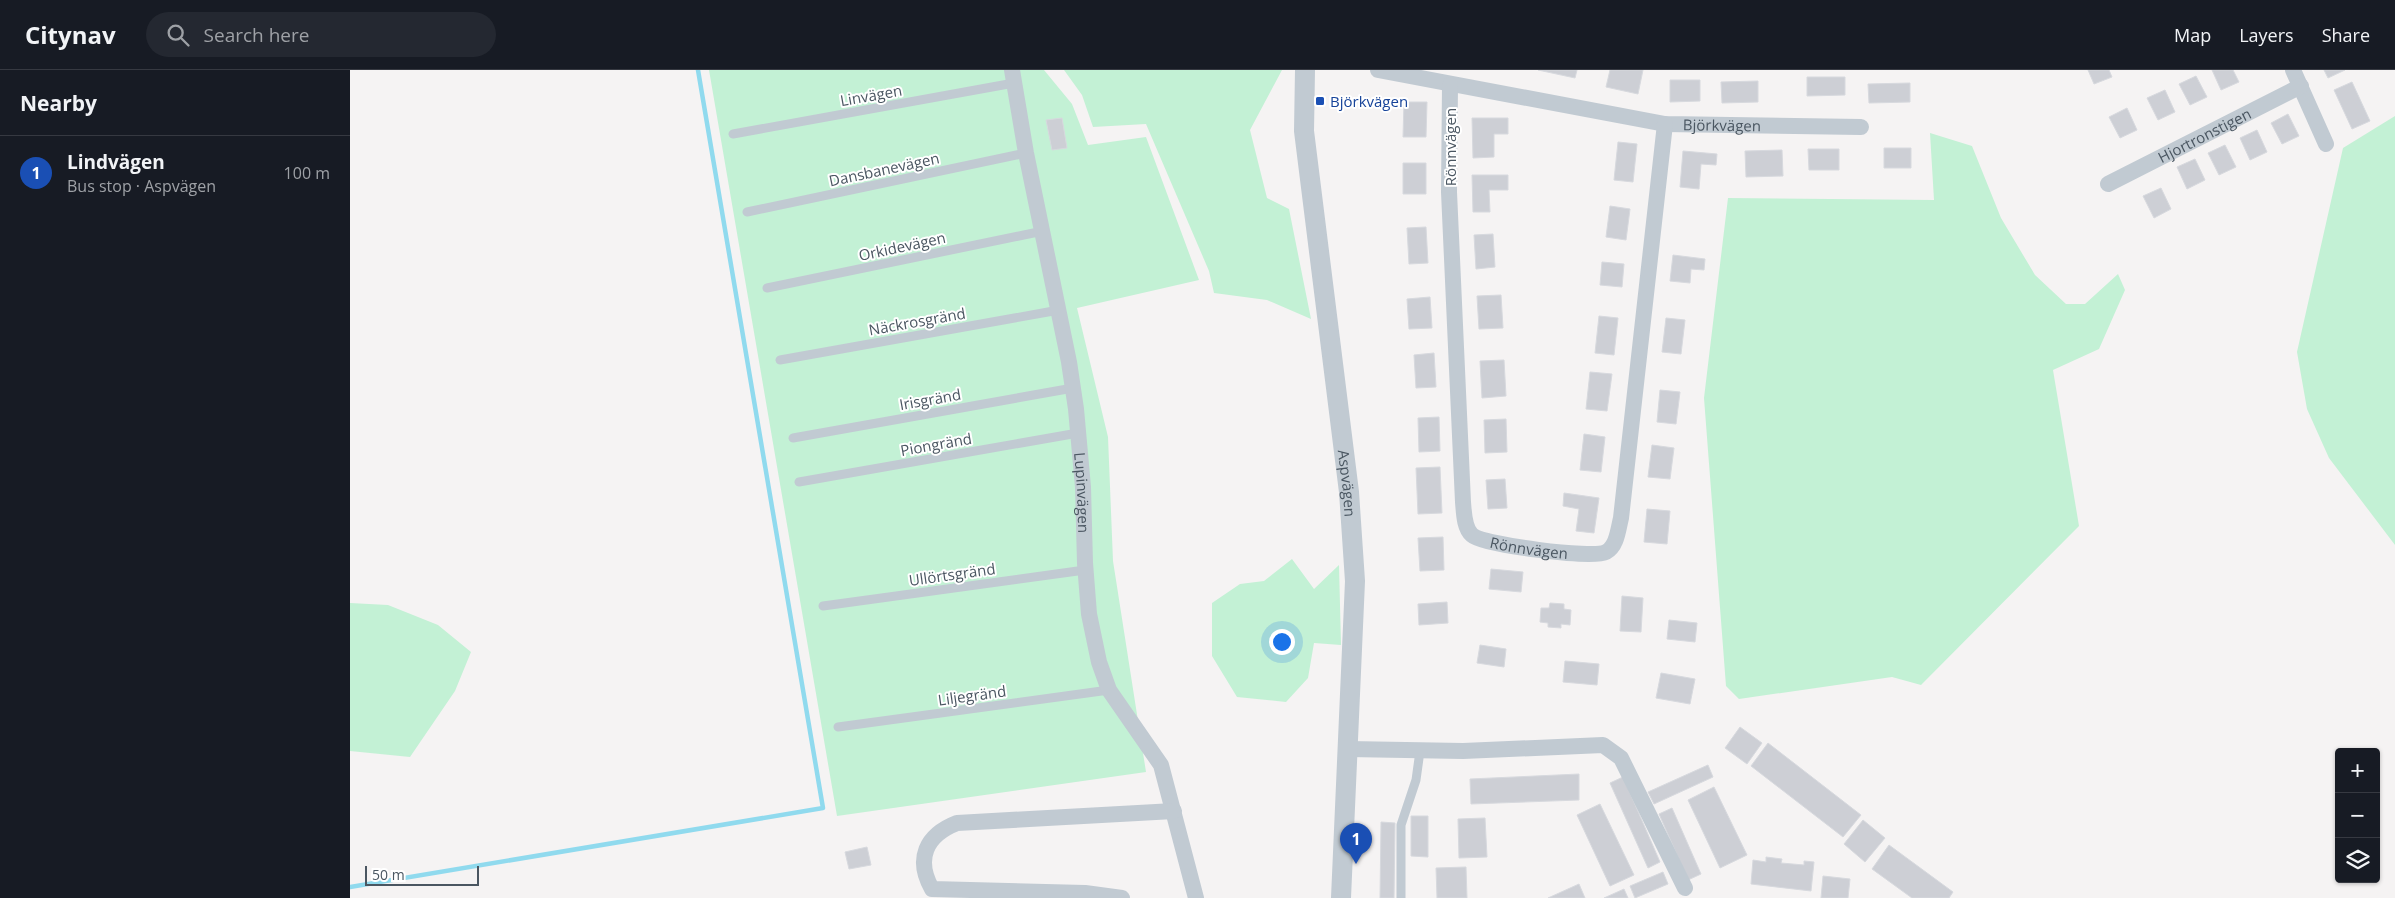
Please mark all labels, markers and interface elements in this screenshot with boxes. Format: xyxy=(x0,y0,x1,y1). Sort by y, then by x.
search box xyxy=(146,12,496,57)
text: Citynav xyxy=(25,18,116,51)
icon: search xyxy=(164,21,192,49)
text: Search here xyxy=(204,22,309,48)
text: Map xyxy=(2174,23,2211,47)
text: Layers xyxy=(2239,23,2294,47)
text: Share xyxy=(2322,23,2370,47)
street label: Linvägen xyxy=(839,80,903,110)
text: Nearby xyxy=(20,89,97,117)
place label: Björkvägen xyxy=(1330,91,1408,111)
marker: Björkvägen xyxy=(1314,95,1326,107)
street label: Hjortronstigen xyxy=(2154,103,2254,167)
street label: Rönnvägen xyxy=(1440,108,1460,186)
street label: Björkvägen xyxy=(1683,114,1761,135)
street label: Dansbanevägen xyxy=(827,148,941,190)
text: Lindvägen xyxy=(67,149,165,175)
text: 1 xyxy=(31,162,41,184)
text: 100 m xyxy=(284,162,330,184)
text: Bus stop · Aspvägen xyxy=(67,175,216,197)
street label: Orkidevägen xyxy=(857,227,947,265)
street label: Näckrosgränd xyxy=(867,303,967,339)
street label: Irisgränd xyxy=(898,384,962,414)
street label: Piongränd xyxy=(899,428,973,460)
street label: Aspvägen xyxy=(1334,449,1361,518)
street label: Lupinvägen xyxy=(1070,451,1094,533)
street label: Rönnvägen xyxy=(1488,532,1569,563)
street label: Ullörtsgränd xyxy=(907,558,997,590)
your location xyxy=(1269,629,1295,655)
street label: Liljegränd xyxy=(937,680,1007,710)
map controls xyxy=(2335,748,2380,883)
button: + xyxy=(2335,748,2380,793)
button: − xyxy=(2335,793,2380,838)
pin: 1 xyxy=(1340,823,1372,864)
button: layers xyxy=(2335,838,2380,883)
scale bar xyxy=(365,863,479,886)
text: 50 m xyxy=(372,865,405,884)

